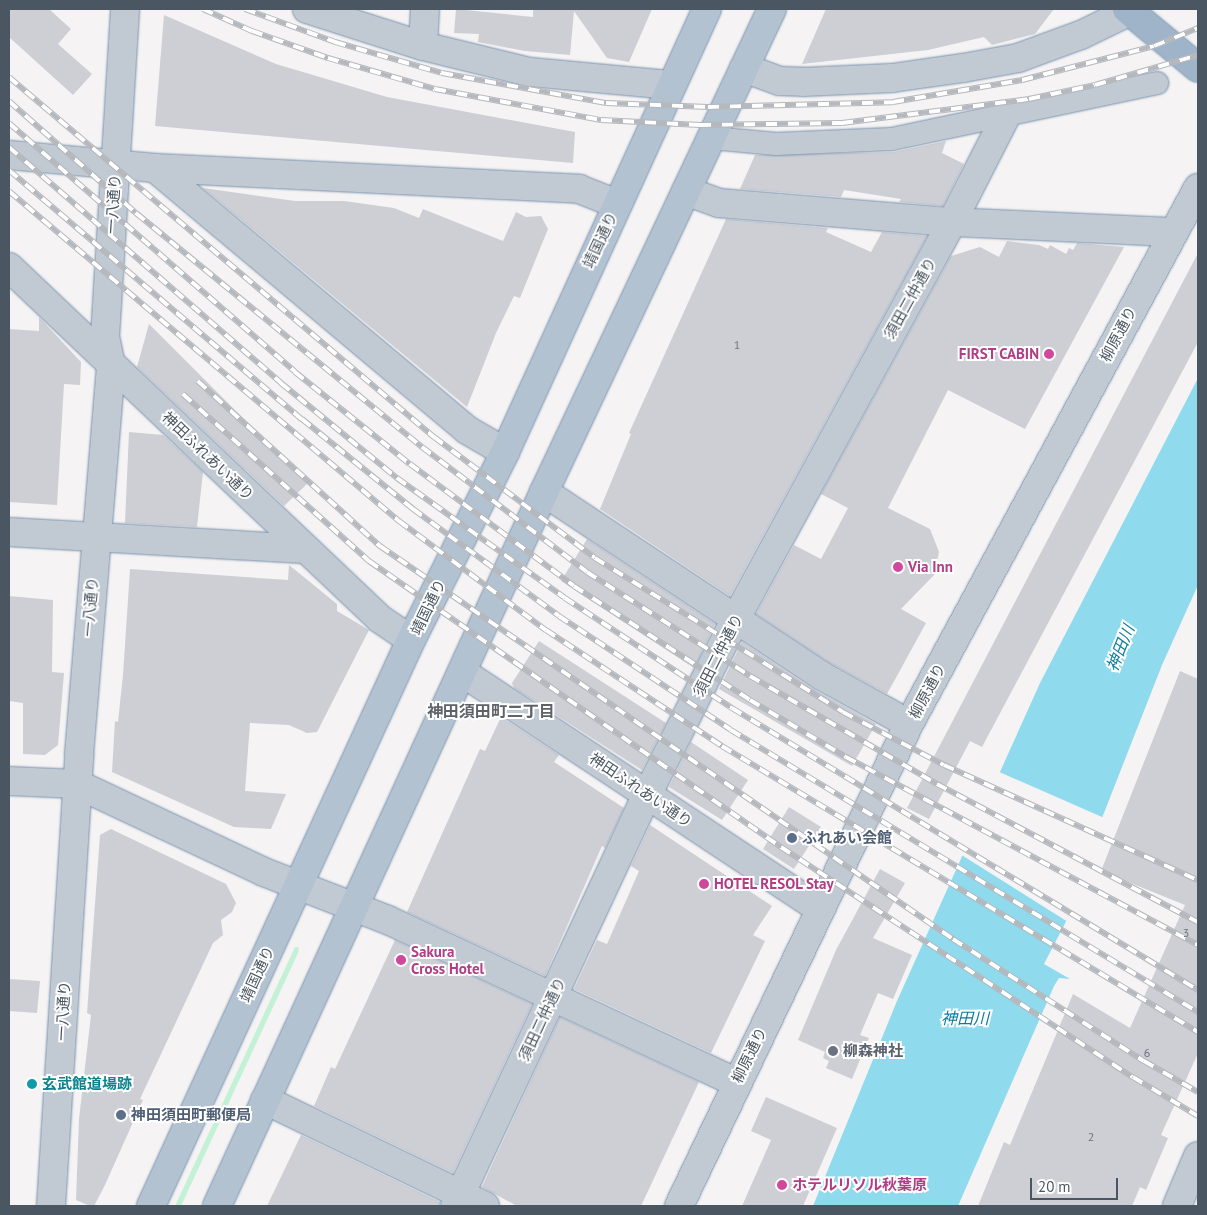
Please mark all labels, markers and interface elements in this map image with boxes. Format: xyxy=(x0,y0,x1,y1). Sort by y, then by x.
street label: 一八通り xyxy=(102,173,124,235)
street label: 靖国通り xyxy=(579,209,621,271)
street label: 須田二仲通り xyxy=(880,254,940,342)
street label: 柳原通り xyxy=(1096,303,1140,365)
house number: 1 xyxy=(734,338,740,352)
place label: FIRST CABIN xyxy=(958,345,1039,363)
marker: FIRST CABIN xyxy=(1043,348,1055,360)
street label: 神田ふれあい通り xyxy=(159,408,257,504)
place label: Via Inn xyxy=(908,558,953,576)
marker: Via Inn xyxy=(892,561,904,573)
street label: 一八通り xyxy=(78,576,102,638)
street label: 靖国通り xyxy=(407,576,449,638)
street label: 須田二仲通り xyxy=(690,611,746,699)
water label: 神田川 xyxy=(1102,622,1138,674)
street label: 柳原通り xyxy=(905,660,949,722)
district label: 神田須田町二丁目 xyxy=(427,701,555,721)
street label: 神田ふれあい通り xyxy=(586,749,696,831)
place label: ふれあい会館 xyxy=(802,829,892,847)
marker: ふれあい会館 xyxy=(786,832,798,844)
place label: HOTEL RESOL Stay xyxy=(714,875,835,893)
marker: HOTEL RESOL Stay xyxy=(698,878,710,890)
house number: 3 xyxy=(1183,926,1189,940)
place label: Sakura Cross Hotel xyxy=(411,942,484,977)
street label: 靖国通り xyxy=(236,943,278,1005)
marker: Sakura Cross Hotel xyxy=(395,954,407,966)
street label: 須田二仲通り xyxy=(515,974,569,1064)
street label: 一八通り xyxy=(52,981,74,1041)
water label: 神田川 xyxy=(941,1008,989,1028)
street label: 柳原通り xyxy=(728,1024,770,1086)
place label: 柳森神社 xyxy=(843,1042,903,1060)
marker: 柳森神社 xyxy=(827,1045,839,1057)
house number: 6 xyxy=(1144,1046,1150,1060)
place label: 玄武館道場跡 xyxy=(42,1075,132,1093)
marker: 玄武館道場跡 xyxy=(26,1078,38,1090)
place label: 神田須田町郵便局 xyxy=(131,1106,251,1124)
marker: 神田須田町郵便局 xyxy=(115,1109,127,1121)
house number: 2 xyxy=(1088,1130,1094,1144)
scale bar xyxy=(1032,1168,1120,1200)
place label: ホテルリソル秋葉原 xyxy=(792,1176,927,1194)
text: 20 m xyxy=(1038,1177,1071,1196)
marker: ホテルリソル秋葉原 xyxy=(776,1179,788,1191)

